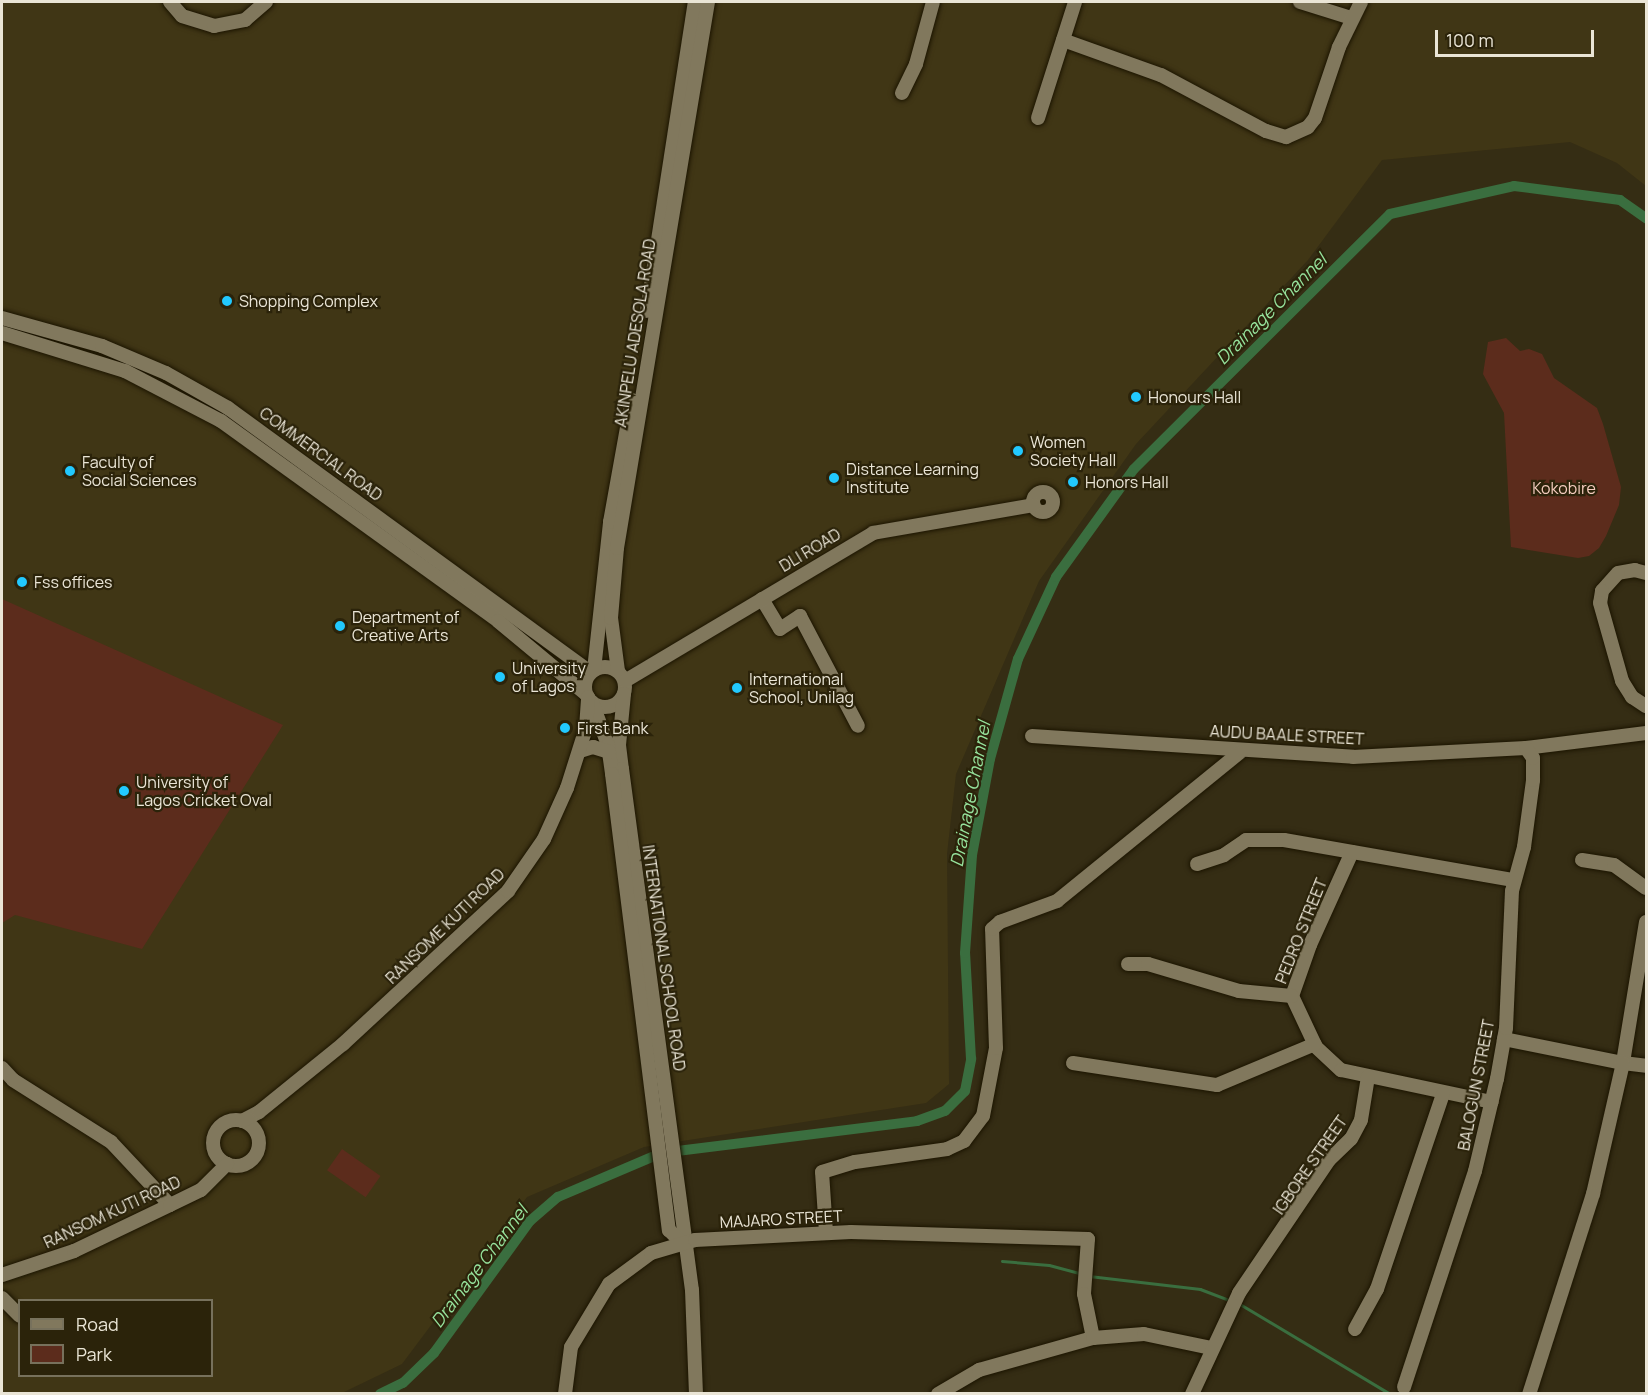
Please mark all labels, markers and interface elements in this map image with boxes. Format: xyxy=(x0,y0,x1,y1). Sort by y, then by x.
scale bar xyxy=(1438,18,1597,56)
text: 100 m xyxy=(1446,28,1494,52)
street label: AKINPELU ADESOLA ROAD xyxy=(611,237,659,429)
water label: Drainage Channel xyxy=(1211,249,1331,369)
place label: Shopping Complex xyxy=(239,291,378,311)
marker: Shopping Complex xyxy=(220,294,234,308)
place label: Honours Hall xyxy=(1148,387,1241,407)
marker: Honours Hall xyxy=(1129,390,1143,404)
street label: COMMERCIAL ROAD xyxy=(256,403,386,505)
place label: Women Society Hall xyxy=(1030,432,1116,470)
marker: Women Society Hall xyxy=(1011,444,1025,458)
place label: Faculty of Social Sciences xyxy=(82,452,197,490)
place label: Distance Learning Institute xyxy=(846,459,979,497)
marker: Faculty of Social Sciences xyxy=(63,464,77,478)
marker: Distance Learning Institute xyxy=(827,471,841,485)
place label: Honors Hall xyxy=(1085,472,1169,492)
marker: Honors Hall xyxy=(1066,475,1080,489)
park label: Kokobire xyxy=(1532,478,1596,498)
street label: DLI ROAD xyxy=(776,524,844,576)
place label: Fss offices xyxy=(34,572,112,592)
marker: Fss offices xyxy=(15,575,29,589)
place label: Department of Creative Arts xyxy=(352,607,459,645)
marker: Department of Creative Arts xyxy=(333,619,347,633)
place label: University of Lagos xyxy=(512,658,586,696)
place label: International School, Unilag xyxy=(749,669,854,707)
marker: University of Lagos xyxy=(493,670,507,684)
marker: International School, Unilag xyxy=(730,681,744,695)
place label: First Bank xyxy=(577,718,648,738)
water label: Drainage Channel xyxy=(945,720,995,868)
marker: First Bank xyxy=(558,721,572,735)
street label: AUDU BAALE STREET xyxy=(1209,721,1365,749)
place label: University of Lagos Cricket Oval xyxy=(136,772,272,810)
marker: University of Lagos Cricket Oval xyxy=(117,784,131,798)
street label: INTERNATIONAL SCHOOL ROAD xyxy=(638,843,690,1073)
street label: RANSOME KUTI ROAD xyxy=(382,864,508,988)
street label: PEDRO STREET xyxy=(1271,876,1331,986)
street label: BALOGUN STREET xyxy=(1454,1018,1498,1152)
street label: IGBORE STREET xyxy=(1269,1112,1351,1218)
street label: RANSOM KUTI ROAD xyxy=(41,1172,183,1252)
water label: Drainage Channel xyxy=(426,1201,532,1331)
street label: MAJARO STREET xyxy=(719,1206,843,1232)
legend xyxy=(18,1299,213,1377)
text: Road xyxy=(76,1312,119,1336)
text: Park xyxy=(76,1342,112,1366)

